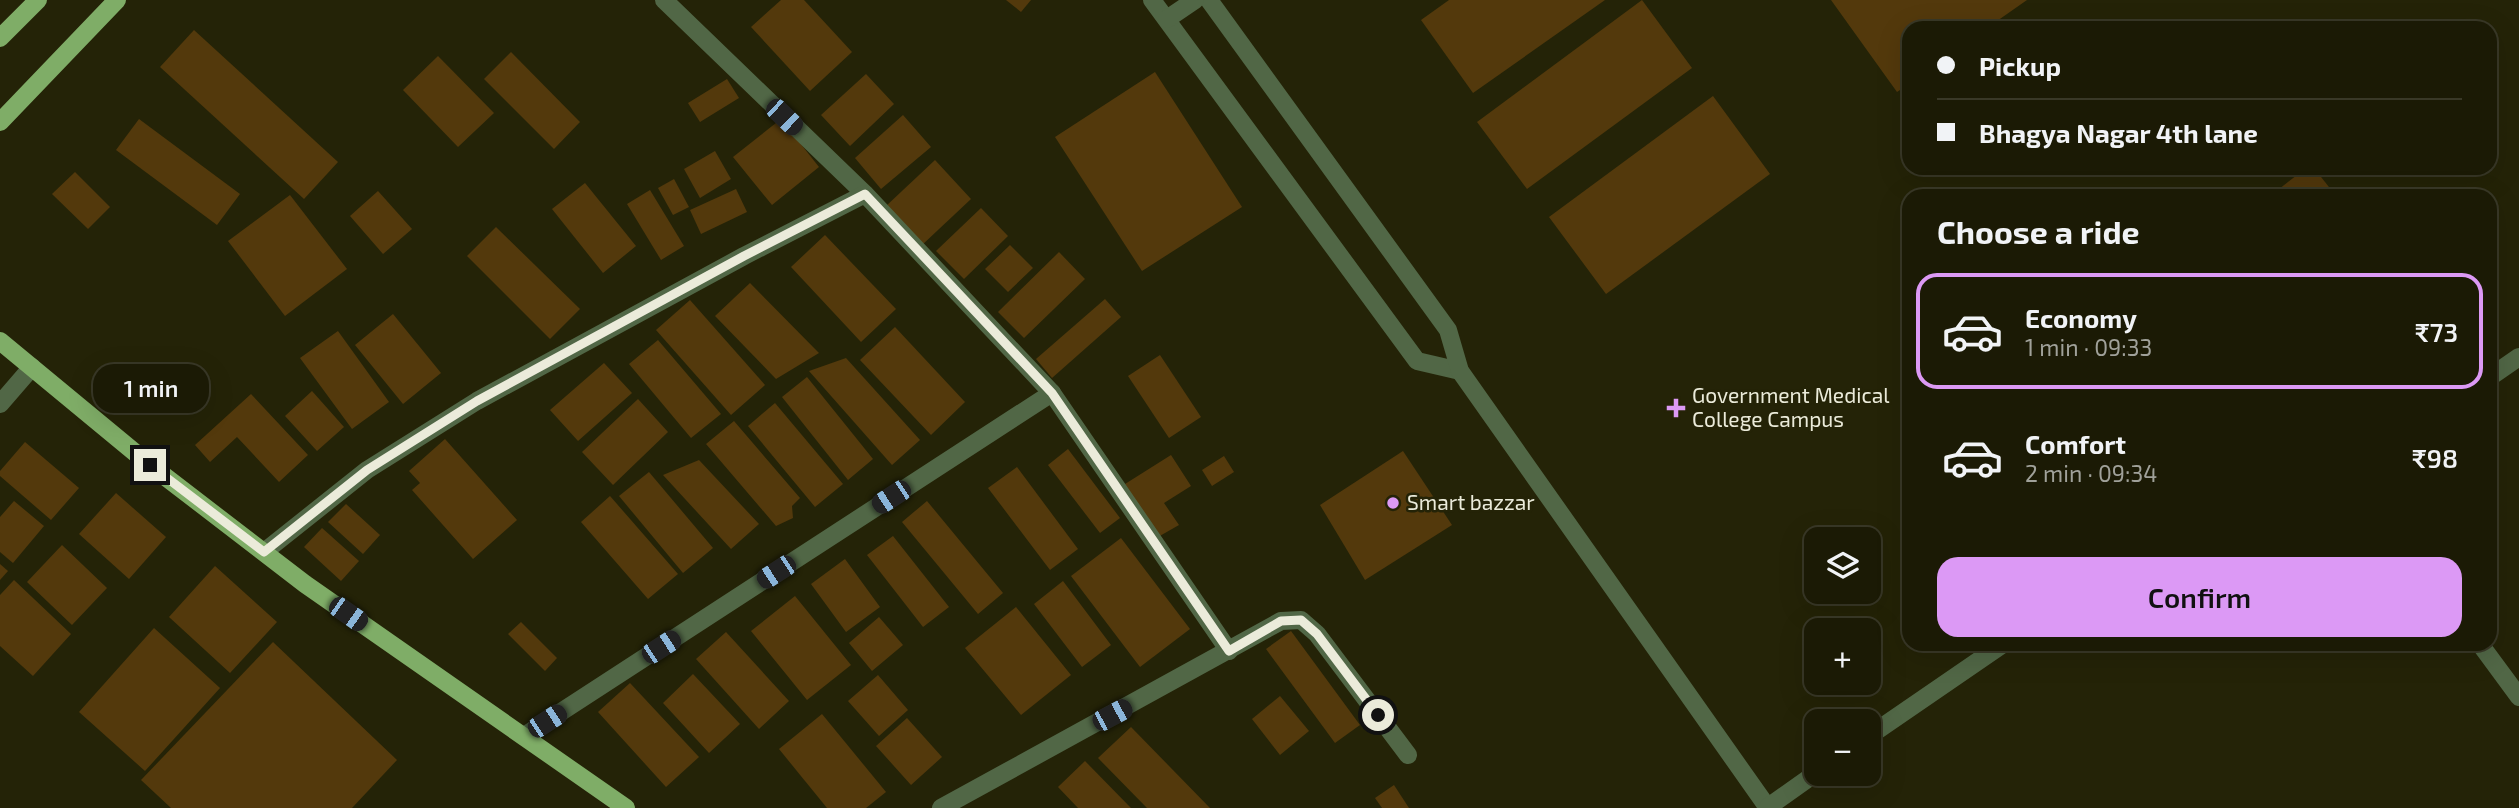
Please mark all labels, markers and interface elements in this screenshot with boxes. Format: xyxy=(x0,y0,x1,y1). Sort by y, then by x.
text: Pickup xyxy=(1979,50,2061,81)
car xyxy=(762,95,807,139)
text: Bhagya Nagar 4th lane xyxy=(1979,117,2258,148)
text: Choose a ride xyxy=(1937,212,2140,250)
icon: car xyxy=(1941,300,2004,363)
text: Economy xyxy=(2025,302,2137,333)
text: ₹73 xyxy=(2415,316,2458,347)
text: 1 min · 09:33 xyxy=(2025,333,2152,361)
callout: 1 min xyxy=(92,364,208,412)
text: 1 min xyxy=(124,374,178,402)
place label: Government Medical College Campus xyxy=(1692,382,1890,431)
marker: Government Medical College Campus xyxy=(1666,398,1686,418)
icon: car xyxy=(1941,426,2004,489)
text: Comfort xyxy=(2025,428,2126,459)
text: ₹98 xyxy=(2412,442,2458,473)
route end xyxy=(134,449,166,481)
text: 2 min · 09:34 xyxy=(2025,459,2157,487)
car xyxy=(868,477,915,517)
place label: Smart bazzar xyxy=(1407,489,1535,514)
marker: Smart bazzar xyxy=(1385,495,1401,511)
map controls xyxy=(1804,527,1881,786)
button: layers xyxy=(1804,527,1881,604)
car xyxy=(753,552,800,592)
button: Confirm xyxy=(1937,557,2462,637)
car xyxy=(325,593,372,635)
button: + xyxy=(1804,618,1881,695)
car xyxy=(638,627,685,667)
car xyxy=(1089,696,1136,734)
route start xyxy=(1362,699,1394,731)
car xyxy=(524,701,571,741)
button: − xyxy=(1804,709,1881,786)

